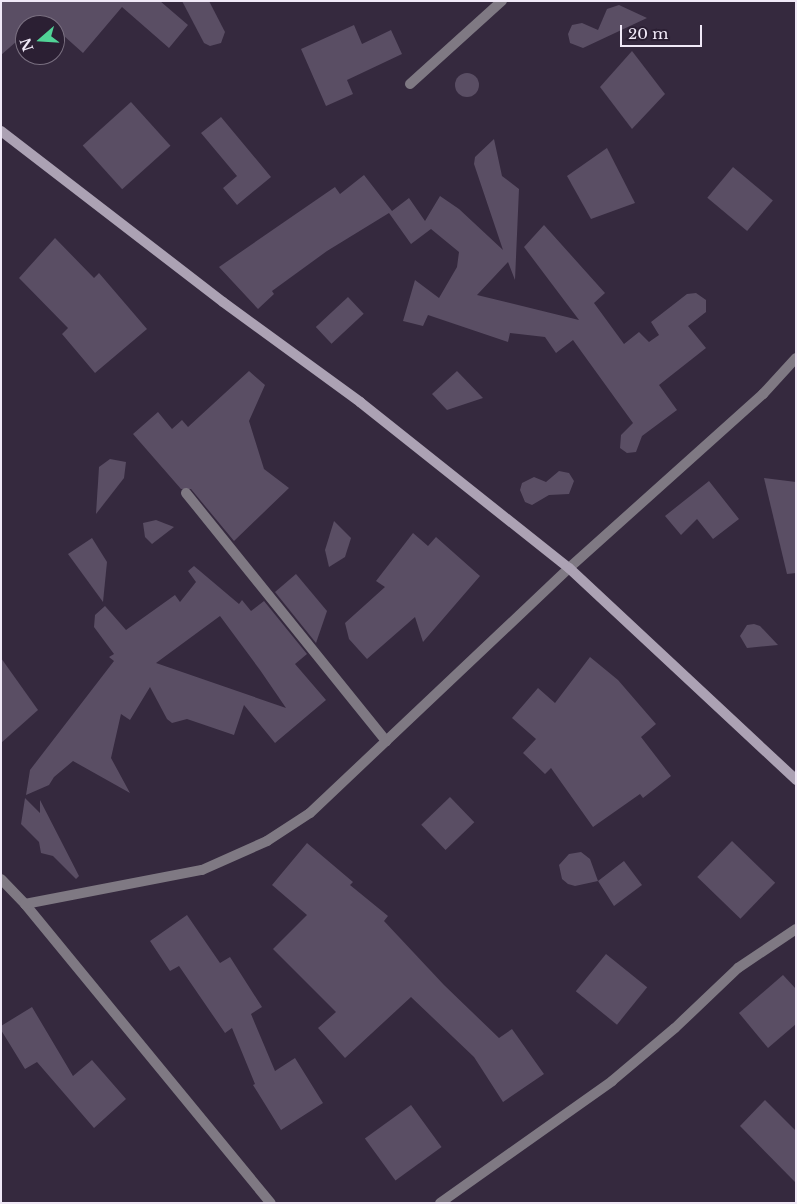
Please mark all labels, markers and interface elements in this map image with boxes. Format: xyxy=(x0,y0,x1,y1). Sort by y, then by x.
north arrow xyxy=(15,15,65,65)
scale bar xyxy=(622,15,704,47)
text: 20 m xyxy=(628,24,668,43)
text: N xyxy=(16,35,37,54)

